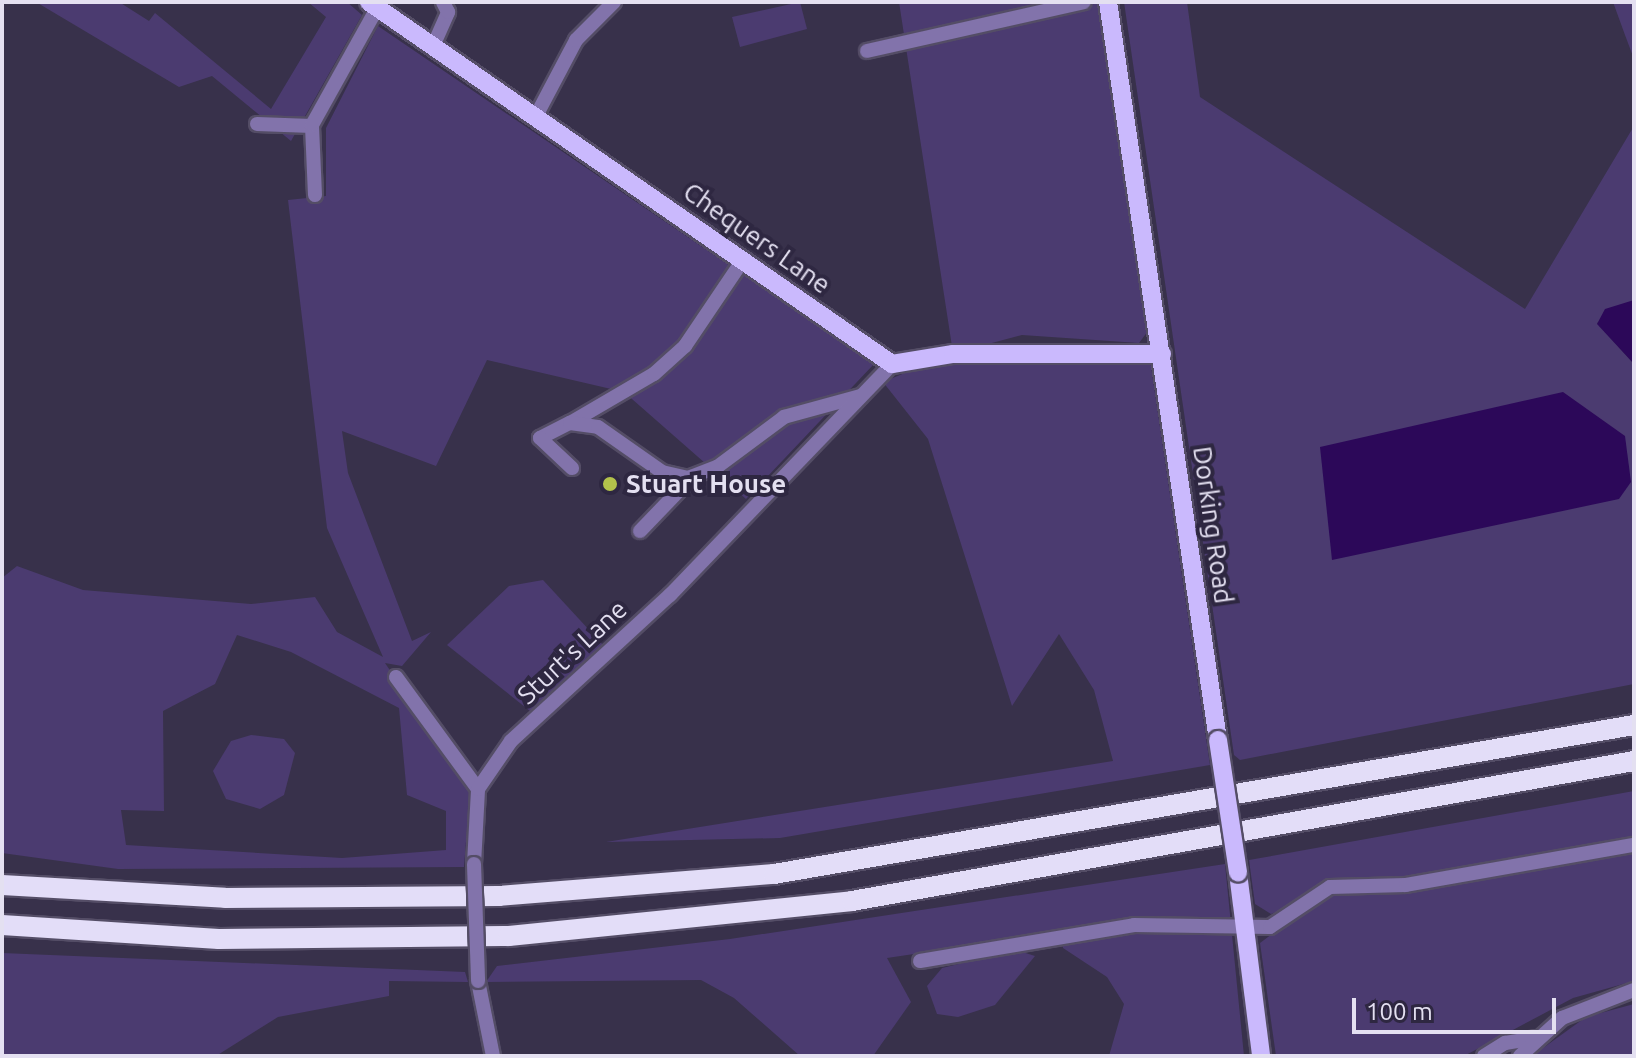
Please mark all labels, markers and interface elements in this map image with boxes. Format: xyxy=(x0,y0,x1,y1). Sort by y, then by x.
street label: Chequers Lane xyxy=(677,176,837,300)
street label: Dorking Road xyxy=(1187,444,1239,606)
place label: Stuart House xyxy=(626,468,786,500)
marker: Stuart House xyxy=(601,475,619,493)
street label: Sturt's Lane xyxy=(511,594,633,710)
scale bar xyxy=(1356,982,1560,1032)
text: 100 m xyxy=(1366,998,1433,1025)

